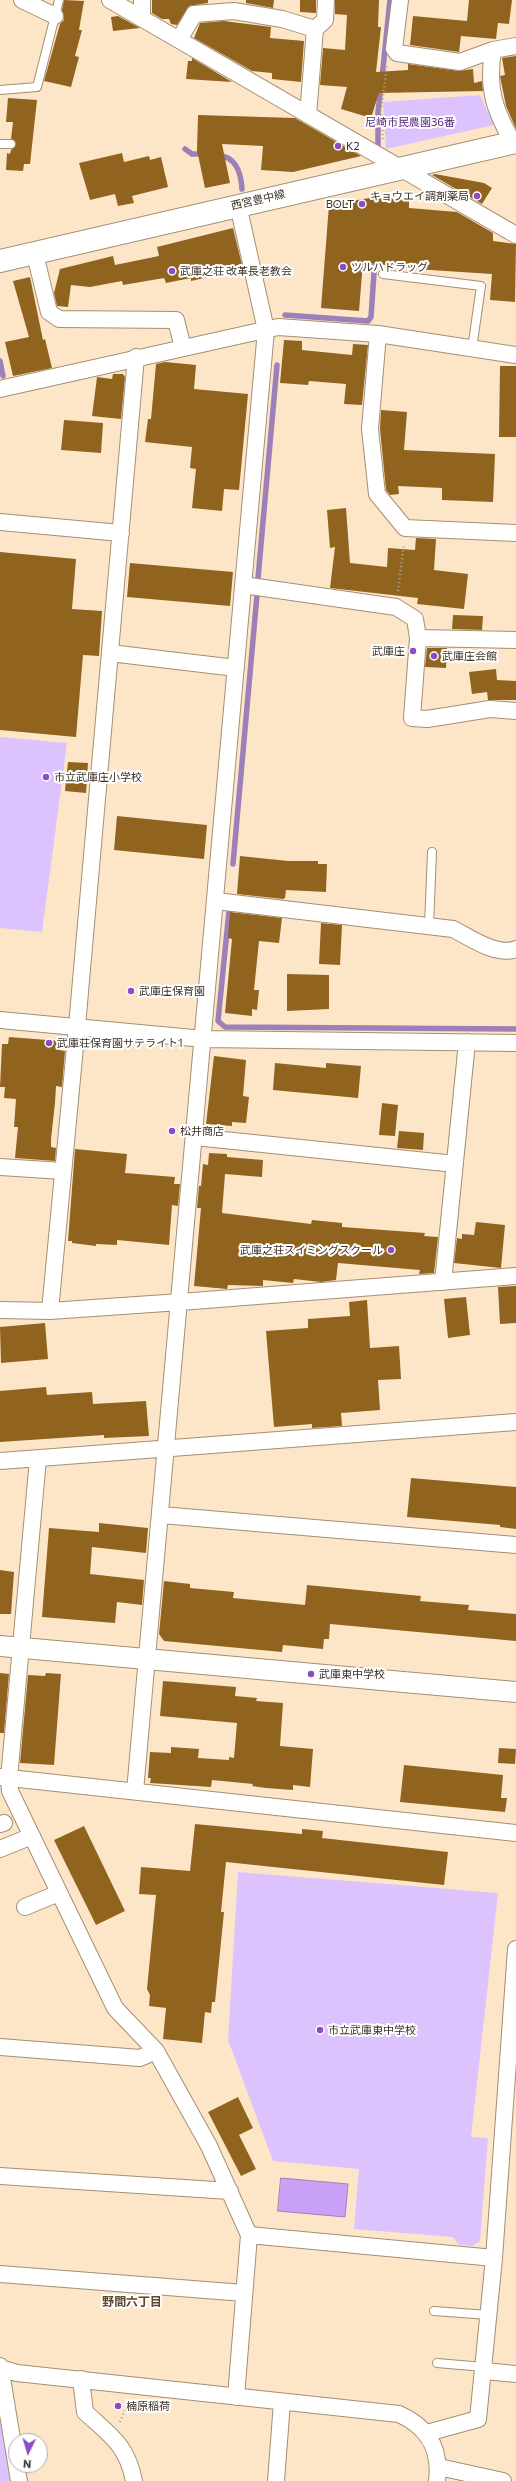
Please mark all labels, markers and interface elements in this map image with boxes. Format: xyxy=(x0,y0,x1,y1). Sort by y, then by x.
park label: 尼崎市民農園36番 xyxy=(365,115,455,129)
place label: K2 xyxy=(346,139,359,153)
marker: K2 xyxy=(333,141,343,151)
street label: 西宮豊中線 xyxy=(230,187,286,213)
place label: キョウエイ調剤薬局 xyxy=(370,189,469,203)
marker: キョウエイ調剤薬局 xyxy=(472,191,482,201)
place label: BOLT xyxy=(326,197,354,211)
marker: BOLT xyxy=(357,199,367,209)
place label: ツルハドラッグ xyxy=(351,260,428,274)
marker: ツルハドラッグ xyxy=(338,262,348,272)
place label: 武庫之荘 改革長老教会 xyxy=(180,264,292,278)
marker: 武庫之荘 改革長老教会 xyxy=(167,266,177,276)
place label: 武庫庄 xyxy=(372,644,405,658)
marker: 武庫庄 xyxy=(408,646,418,656)
place label: 武庫庄会館 xyxy=(442,649,497,663)
marker: 武庫庄会館 xyxy=(429,651,439,661)
place label: 市立武庫庄小学校 xyxy=(54,770,142,784)
marker: 市立武庫庄小学校 xyxy=(41,772,51,782)
place label: 武庫庄保育園 xyxy=(139,984,205,998)
marker: 武庫庄保育園 xyxy=(126,986,136,996)
place label: 武庫荘保育園サテライト1 xyxy=(57,1036,183,1050)
marker: 武庫荘保育園サテライト1 xyxy=(44,1038,54,1048)
place label: 松井商店 xyxy=(180,1124,224,1138)
marker: 松井商店 xyxy=(167,1126,177,1136)
place label: 武庫之荘スイミングスクール xyxy=(240,1243,383,1257)
marker: 武庫之荘スイミングスクール xyxy=(386,1245,396,1255)
place label: 武庫東中学校 xyxy=(319,1667,385,1681)
marker: 武庫東中学校 xyxy=(306,1669,316,1679)
place label: 市立武庫東中学校 xyxy=(328,2023,416,2037)
marker: 市立武庫東中学校 xyxy=(315,2025,325,2035)
district label: 野間六丁目 xyxy=(102,2295,162,2309)
place label: 楠原稲荷 xyxy=(126,2399,170,2413)
marker: 楠原稲荷 xyxy=(113,2401,123,2411)
north arrow xyxy=(8,2433,48,2473)
text: N xyxy=(22,2458,32,2471)

